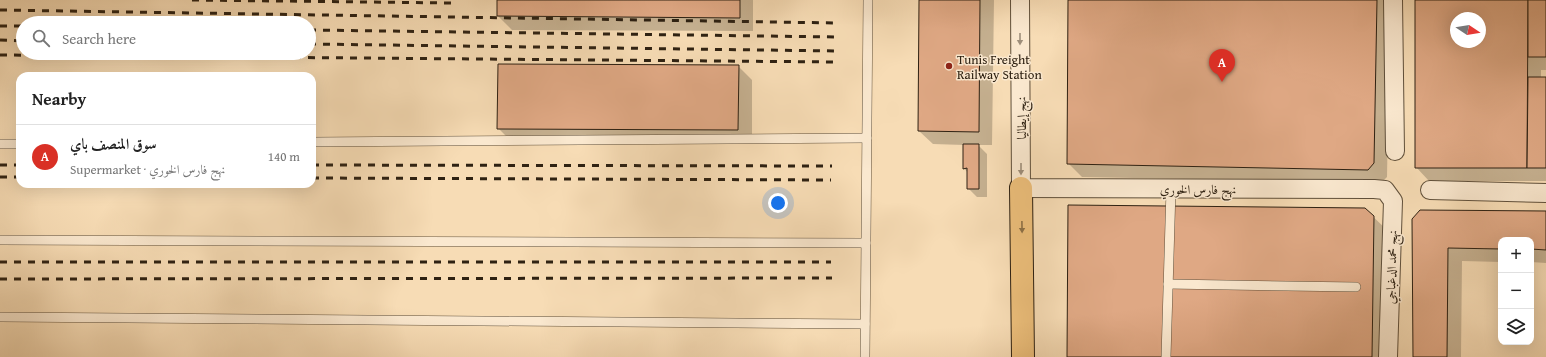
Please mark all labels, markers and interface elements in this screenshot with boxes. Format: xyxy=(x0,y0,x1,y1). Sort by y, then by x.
north arrow xyxy=(1450,12,1486,48)
search box xyxy=(16,16,316,60)
icon: search xyxy=(30,27,52,49)
text: Search here xyxy=(62,28,136,49)
one-way arrow xyxy=(1017,33,1023,46)
pin: A xyxy=(1209,49,1235,82)
place label: Tunis Freight Railway Station xyxy=(957,50,1042,84)
marker: Tunis Freight Railway Station xyxy=(944,61,954,71)
text: Nearby xyxy=(32,86,86,111)
street label: نهج إيطاليا xyxy=(1012,96,1033,140)
text: سوق المنصف باي xyxy=(70,133,157,154)
text: A xyxy=(41,147,49,166)
text: 140 m xyxy=(268,147,300,166)
text: Supermarket · نهج فارس الخوري xyxy=(70,160,225,179)
one-way arrow xyxy=(1018,163,1024,176)
street label: نهج فارس الخوري xyxy=(1160,180,1236,201)
your location xyxy=(768,193,788,213)
one-way arrow xyxy=(1019,221,1025,234)
street label: نهج محمد الدغباجي xyxy=(1381,230,1404,304)
map controls xyxy=(1498,237,1534,345)
button: + xyxy=(1498,237,1534,273)
button: − xyxy=(1498,273,1534,309)
button: layers xyxy=(1498,309,1534,345)

